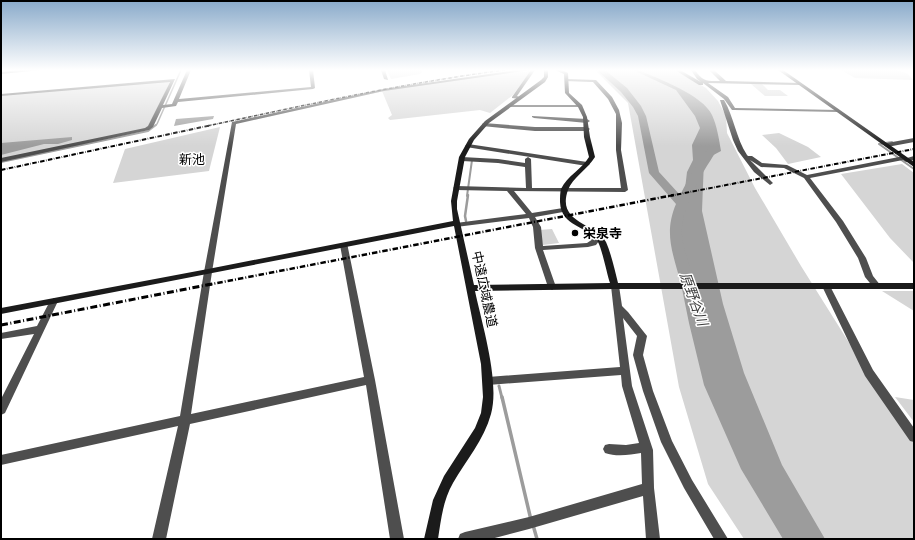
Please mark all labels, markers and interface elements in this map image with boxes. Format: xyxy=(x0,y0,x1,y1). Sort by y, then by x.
district label: 新池 xyxy=(179,151,205,168)
place label: 栄泉寺 xyxy=(583,225,622,242)
marker: 栄泉寺 xyxy=(570,228,580,238)
street label: 中遠広域農道 xyxy=(468,249,501,329)
water label: 原野谷川 xyxy=(676,270,713,330)

